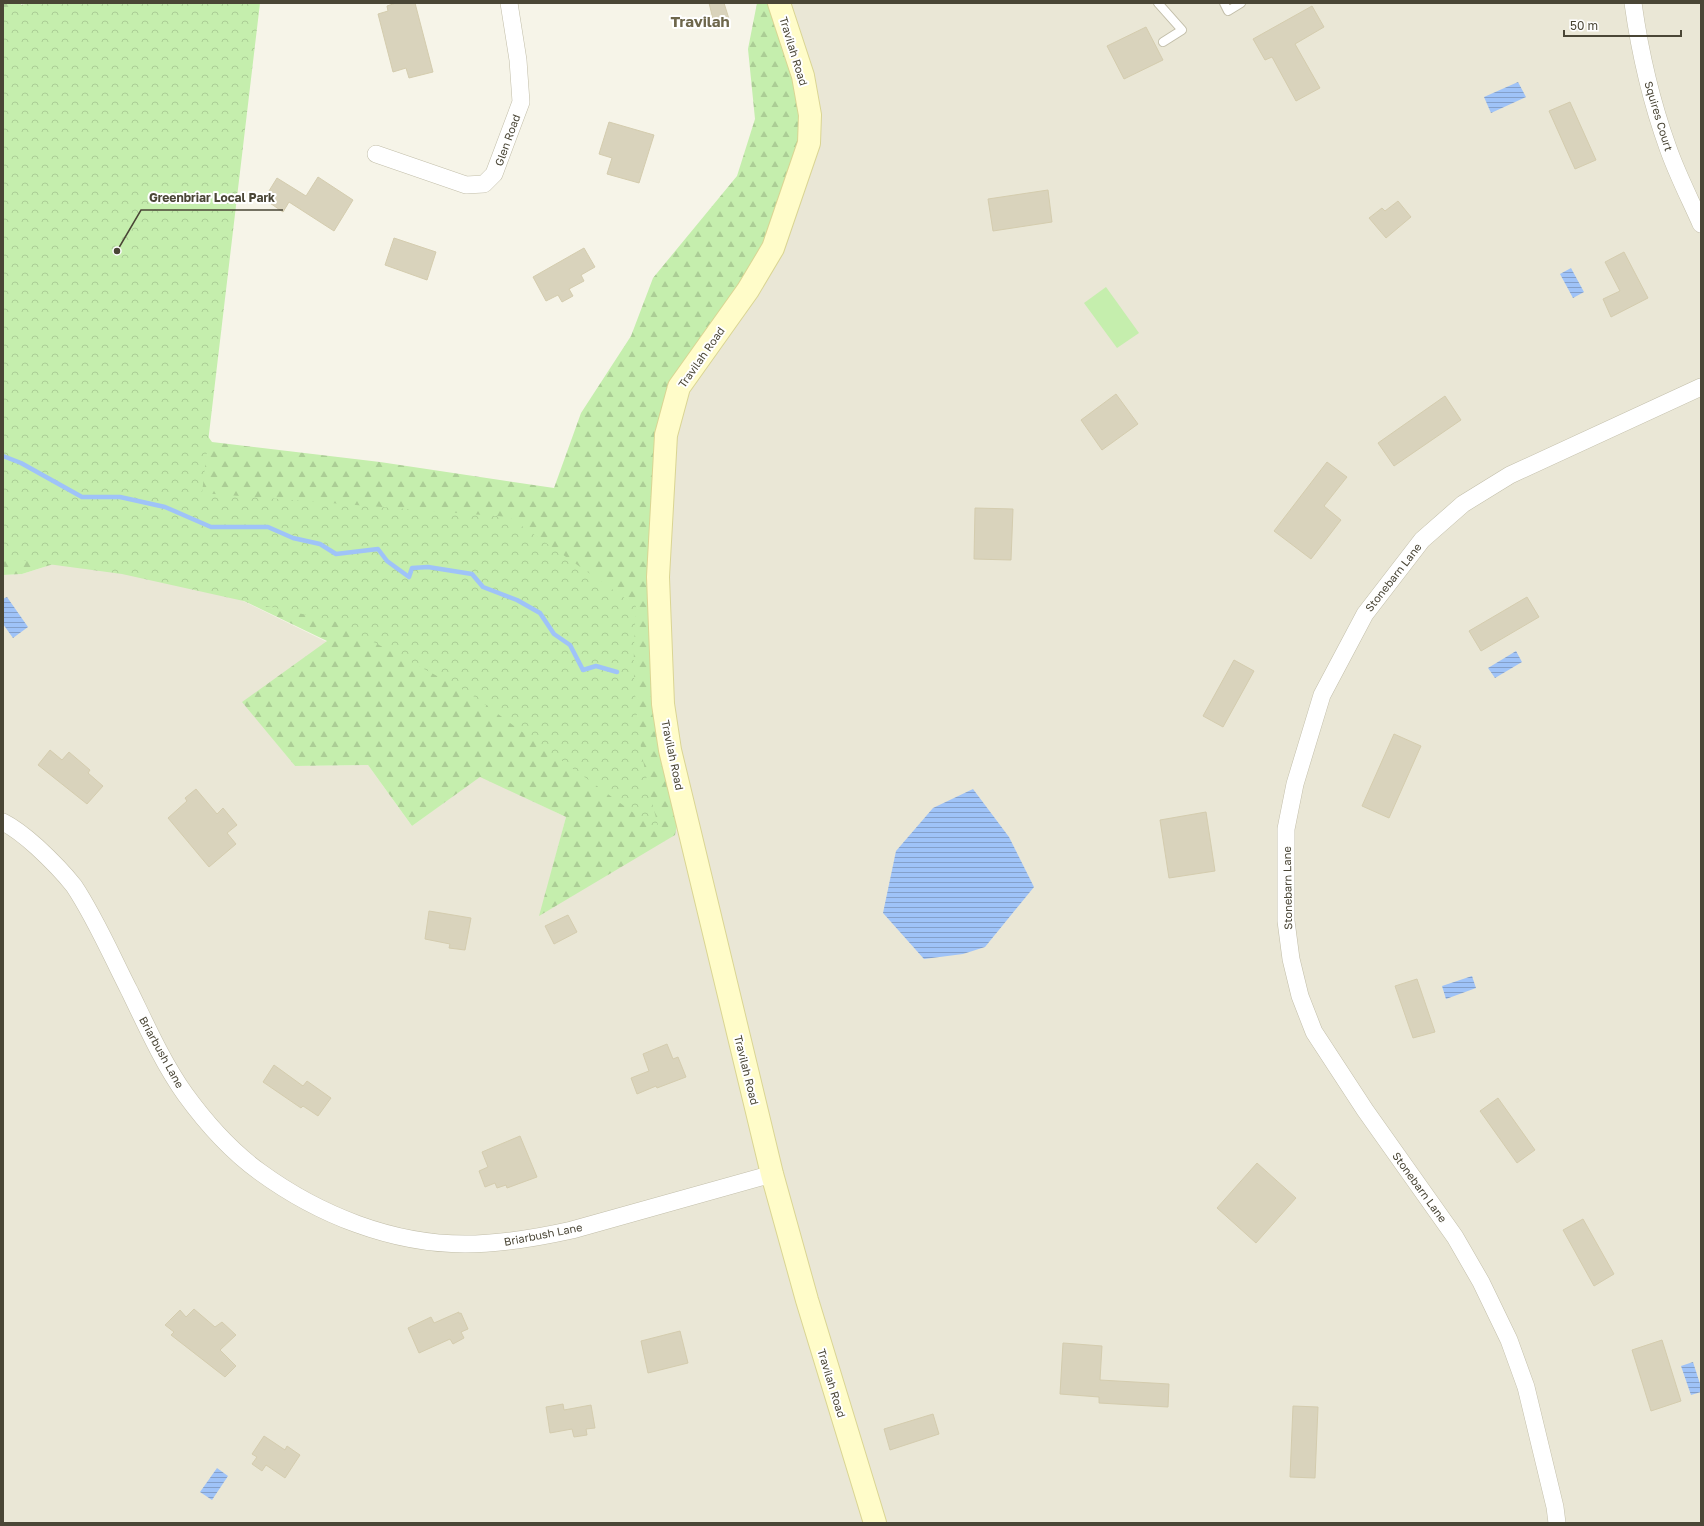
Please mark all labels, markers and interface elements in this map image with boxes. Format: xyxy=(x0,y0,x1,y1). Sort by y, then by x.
district label: Travilah xyxy=(670,12,730,30)
scale bar xyxy=(1564,12,1681,38)
street label: Travilah Road xyxy=(777,15,811,87)
text: 50 m xyxy=(1570,18,1598,33)
street label: Squires Court xyxy=(1642,80,1676,152)
street label: Glen Road xyxy=(492,112,522,168)
callout: Greenbriar Local Park xyxy=(141,186,283,210)
text: Greenbriar Local Park xyxy=(149,190,275,205)
street label: Travilah Road xyxy=(675,324,727,390)
street label: Stonebarn Lane xyxy=(1362,540,1424,614)
street label: Travilah Road xyxy=(659,719,687,791)
street label: Stonebarn Lane xyxy=(1280,846,1294,930)
street label: Briarbush Lane xyxy=(137,1014,187,1090)
street label: Travilah Road xyxy=(732,1034,762,1106)
street label: Stonebarn Lane xyxy=(1390,1149,1450,1225)
street label: Briarbush Lane xyxy=(503,1220,583,1248)
street label: Travilah Road xyxy=(815,1347,849,1419)

